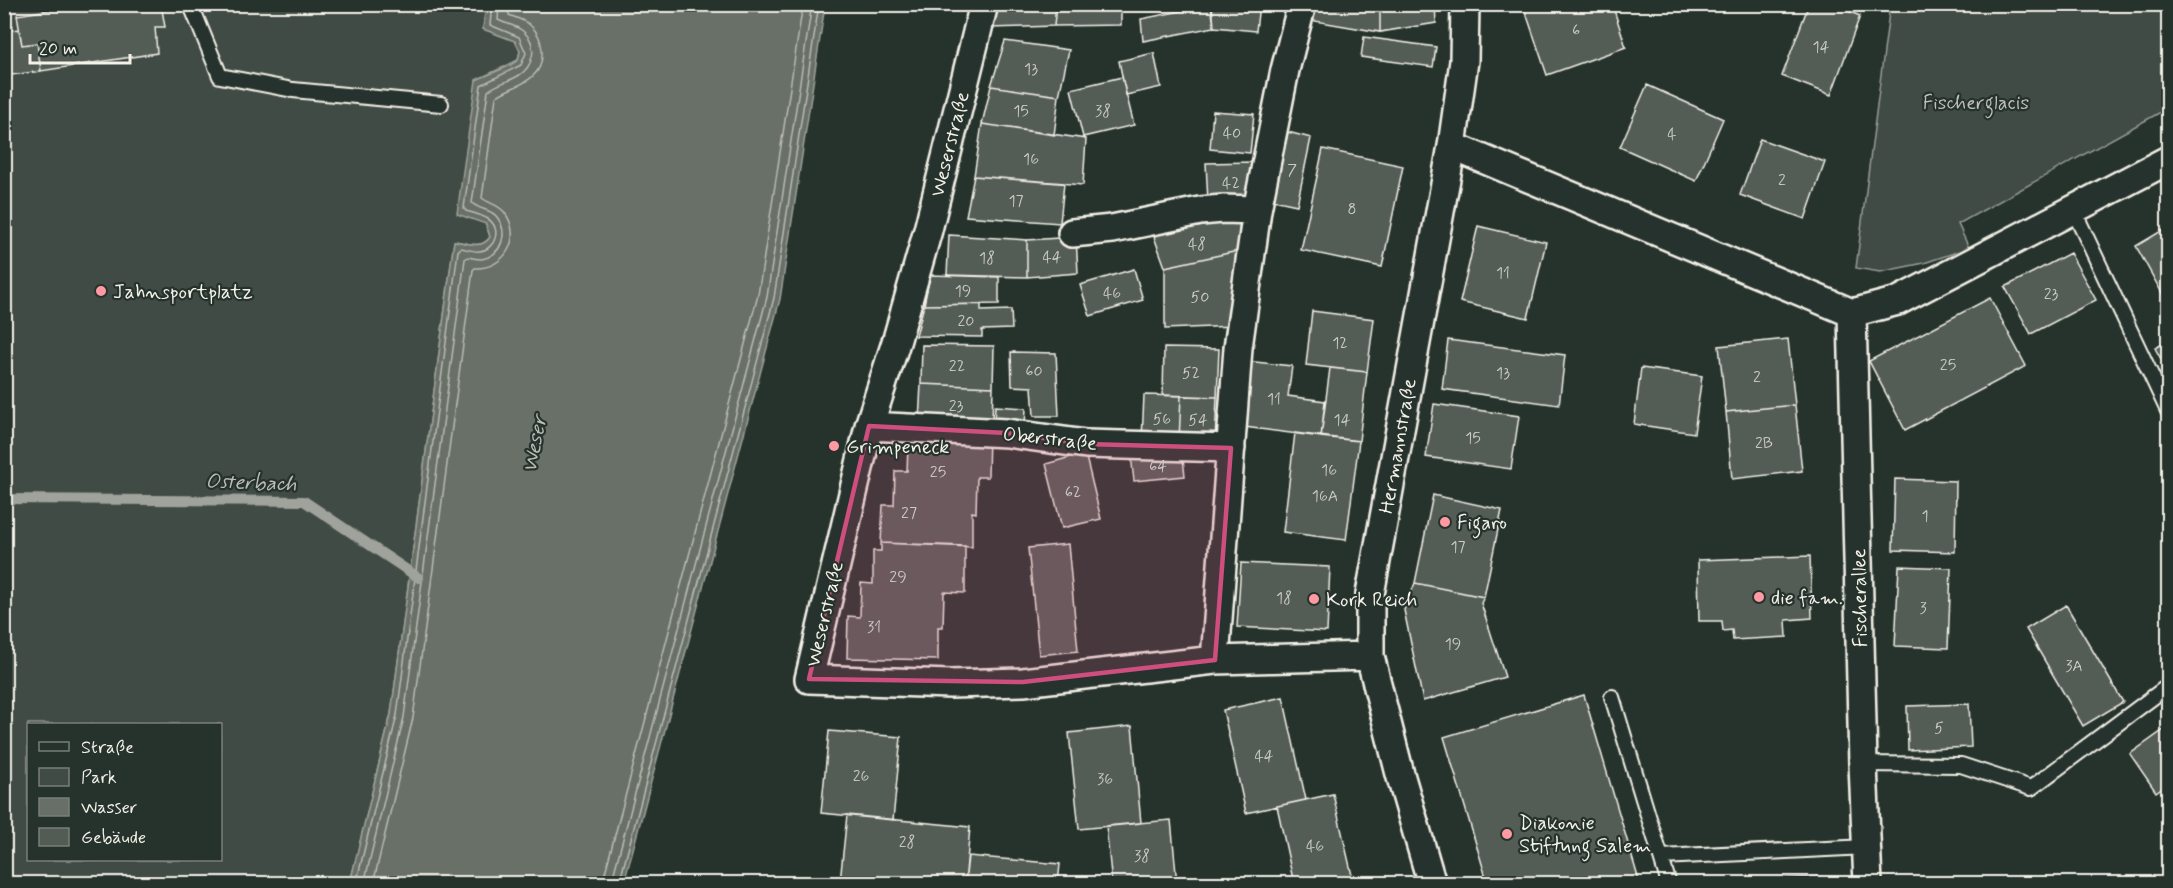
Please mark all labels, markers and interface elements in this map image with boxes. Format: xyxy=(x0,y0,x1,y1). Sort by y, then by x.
house number: 6 xyxy=(1572,20,1580,41)
scale bar xyxy=(30,27,130,65)
text: 20 m xyxy=(39,37,77,61)
house number: 14 xyxy=(1813,37,1830,58)
house number: 13 xyxy=(1024,59,1038,80)
street label: Weserstraße xyxy=(924,89,977,200)
park label: Fischerglacis xyxy=(1923,90,2029,119)
house number: 15 xyxy=(1013,101,1029,122)
house number: 38 xyxy=(1095,101,1111,122)
house number: 40 xyxy=(1223,123,1241,144)
house number: 4 xyxy=(1667,124,1677,145)
house number: 16 xyxy=(1023,149,1039,170)
house number: 7 xyxy=(1287,160,1297,181)
house number: 2 xyxy=(1778,170,1786,191)
house number: 42 xyxy=(1222,173,1240,194)
house number: 17 xyxy=(1008,191,1024,212)
house number: 8 xyxy=(1347,199,1357,220)
house number: 48 xyxy=(1188,234,1206,255)
house number: 44 xyxy=(1042,247,1062,268)
house number: 18 xyxy=(979,248,995,269)
house number: 11 xyxy=(1496,263,1510,284)
place label: Jahnsportplatz xyxy=(113,279,253,306)
house number: 19 xyxy=(955,281,971,302)
house number: 46 xyxy=(1103,283,1121,304)
marker: Jahnsportplatz xyxy=(94,284,108,298)
house number: 23 xyxy=(2044,284,2059,305)
house number: 50 xyxy=(1191,287,1209,308)
house number: 20 xyxy=(958,311,975,332)
house number: 12 xyxy=(1332,333,1348,354)
house number: 25 xyxy=(1940,355,1956,376)
house number: 22 xyxy=(949,356,965,377)
house number: 60 xyxy=(1025,361,1043,382)
house number: 52 xyxy=(1182,363,1200,384)
house number: 13 xyxy=(1496,363,1510,384)
house number: 2 xyxy=(1753,367,1761,388)
street label: Hermannstraße xyxy=(1373,376,1424,516)
house number: 11 xyxy=(1267,389,1281,410)
house number: 23 xyxy=(949,396,964,417)
house number: 56 xyxy=(1153,409,1171,430)
water label: Weser xyxy=(516,410,555,475)
house number: 54 xyxy=(1188,410,1208,431)
house number: 14 xyxy=(1334,410,1351,431)
street label: Oberstraße xyxy=(1001,421,1098,458)
house number: 15 xyxy=(1465,428,1481,449)
house number: 2B xyxy=(1755,433,1773,454)
place label: Grimpeneck xyxy=(846,434,949,461)
marker: Grimpeneck xyxy=(827,439,841,453)
house number: 64 xyxy=(1149,456,1167,477)
house number: 16 xyxy=(1321,460,1337,481)
house number: 25 xyxy=(930,462,946,483)
water label: Osterbach xyxy=(205,467,297,499)
house number: 62 xyxy=(1065,482,1081,503)
house number: 16A xyxy=(1312,486,1338,507)
house number: 27 xyxy=(901,503,917,524)
house number: 1 xyxy=(1921,506,1929,527)
place label: Figaro xyxy=(1457,510,1507,539)
marker: Figaro xyxy=(1438,515,1452,529)
house number: 17 xyxy=(1450,537,1466,558)
street label: Fischerallee xyxy=(1846,548,1875,648)
street label: Weserstraße xyxy=(800,559,851,670)
house number: 29 xyxy=(889,567,907,588)
place label: die fam. xyxy=(1771,585,1843,612)
place label: Kork Reich xyxy=(1326,587,1417,614)
house number: 18 xyxy=(1276,588,1292,609)
marker: die fam. xyxy=(1752,590,1766,604)
marker: Kork Reich xyxy=(1307,592,1321,606)
house number: 3 xyxy=(1919,598,1927,619)
house number: 31 xyxy=(867,617,881,638)
house number: 19 xyxy=(1445,634,1461,655)
house number: 3A xyxy=(2065,656,2083,677)
house number: 5 xyxy=(1934,718,1944,739)
legend xyxy=(27,723,222,861)
text: Straße xyxy=(81,736,134,760)
house number: 44 xyxy=(1254,746,1274,767)
text: Park xyxy=(81,766,117,790)
house number: 26 xyxy=(853,766,869,787)
house number: 36 xyxy=(1097,769,1113,790)
text: Wasser xyxy=(81,796,138,820)
place label: Diakonie Stiftung Salem xyxy=(1519,810,1651,862)
text: Gebäude xyxy=(81,826,146,850)
marker: Diakonie Stiftung Salem xyxy=(1500,827,1514,841)
house number: 28 xyxy=(899,832,915,853)
house number: 46 xyxy=(1306,836,1324,857)
house number: 38 xyxy=(1134,846,1150,867)

